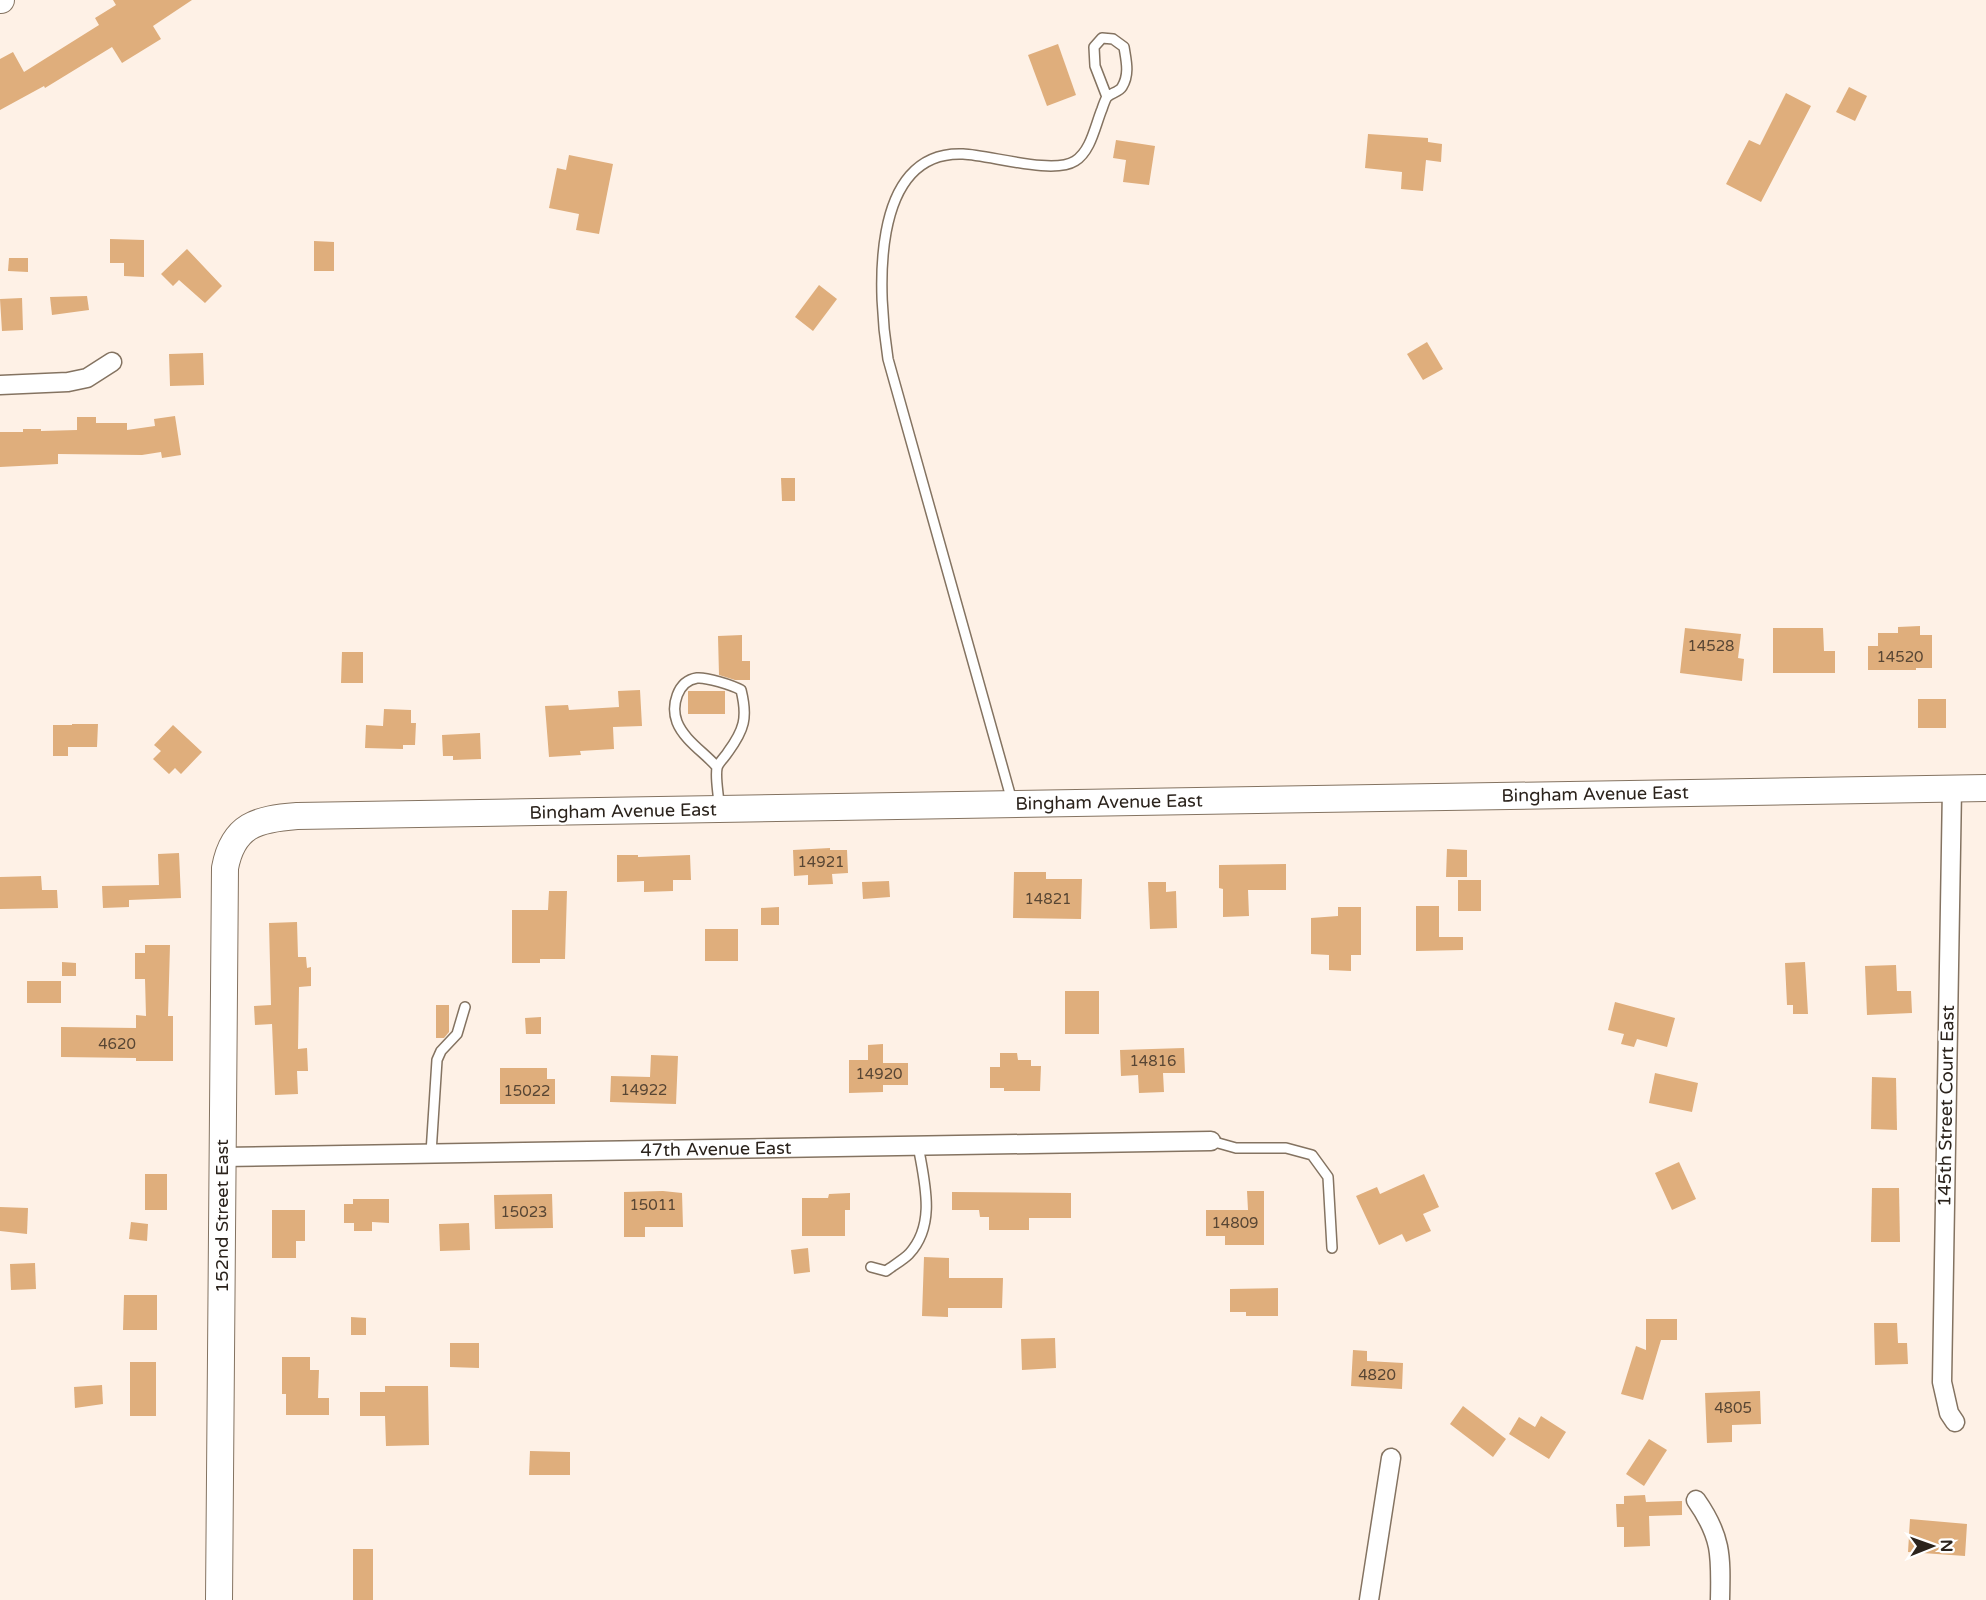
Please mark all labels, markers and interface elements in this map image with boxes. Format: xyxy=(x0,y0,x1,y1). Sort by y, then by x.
house number: 14528 xyxy=(1687,637,1735,655)
house number: 14520 xyxy=(1876,648,1924,666)
street label: Bingham Avenue East xyxy=(1501,781,1689,807)
street label: Bingham Avenue East xyxy=(1015,789,1203,815)
street label: Bingham Avenue East xyxy=(529,798,717,824)
house number: 14921 xyxy=(797,853,845,871)
house number: 14821 xyxy=(1024,890,1072,908)
street label: 145th Street Court East xyxy=(1933,1005,1959,1207)
house number: 4620 xyxy=(98,1035,136,1053)
house number: 14816 xyxy=(1129,1052,1177,1070)
house number: 14920 xyxy=(855,1065,903,1083)
house number: 14922 xyxy=(620,1081,668,1099)
house number: 15022 xyxy=(503,1082,551,1100)
street label: 47th Avenue East xyxy=(640,1137,792,1161)
street label: 152nd Street East xyxy=(211,1139,233,1293)
house number: 15011 xyxy=(629,1196,677,1214)
house number: 15023 xyxy=(500,1203,548,1221)
house number: 14809 xyxy=(1211,1214,1259,1232)
house number: 4820 xyxy=(1358,1366,1396,1384)
house number: 4805 xyxy=(1714,1399,1752,1417)
north arrow xyxy=(1902,1516,1962,1576)
text: N xyxy=(1936,1539,1956,1552)

